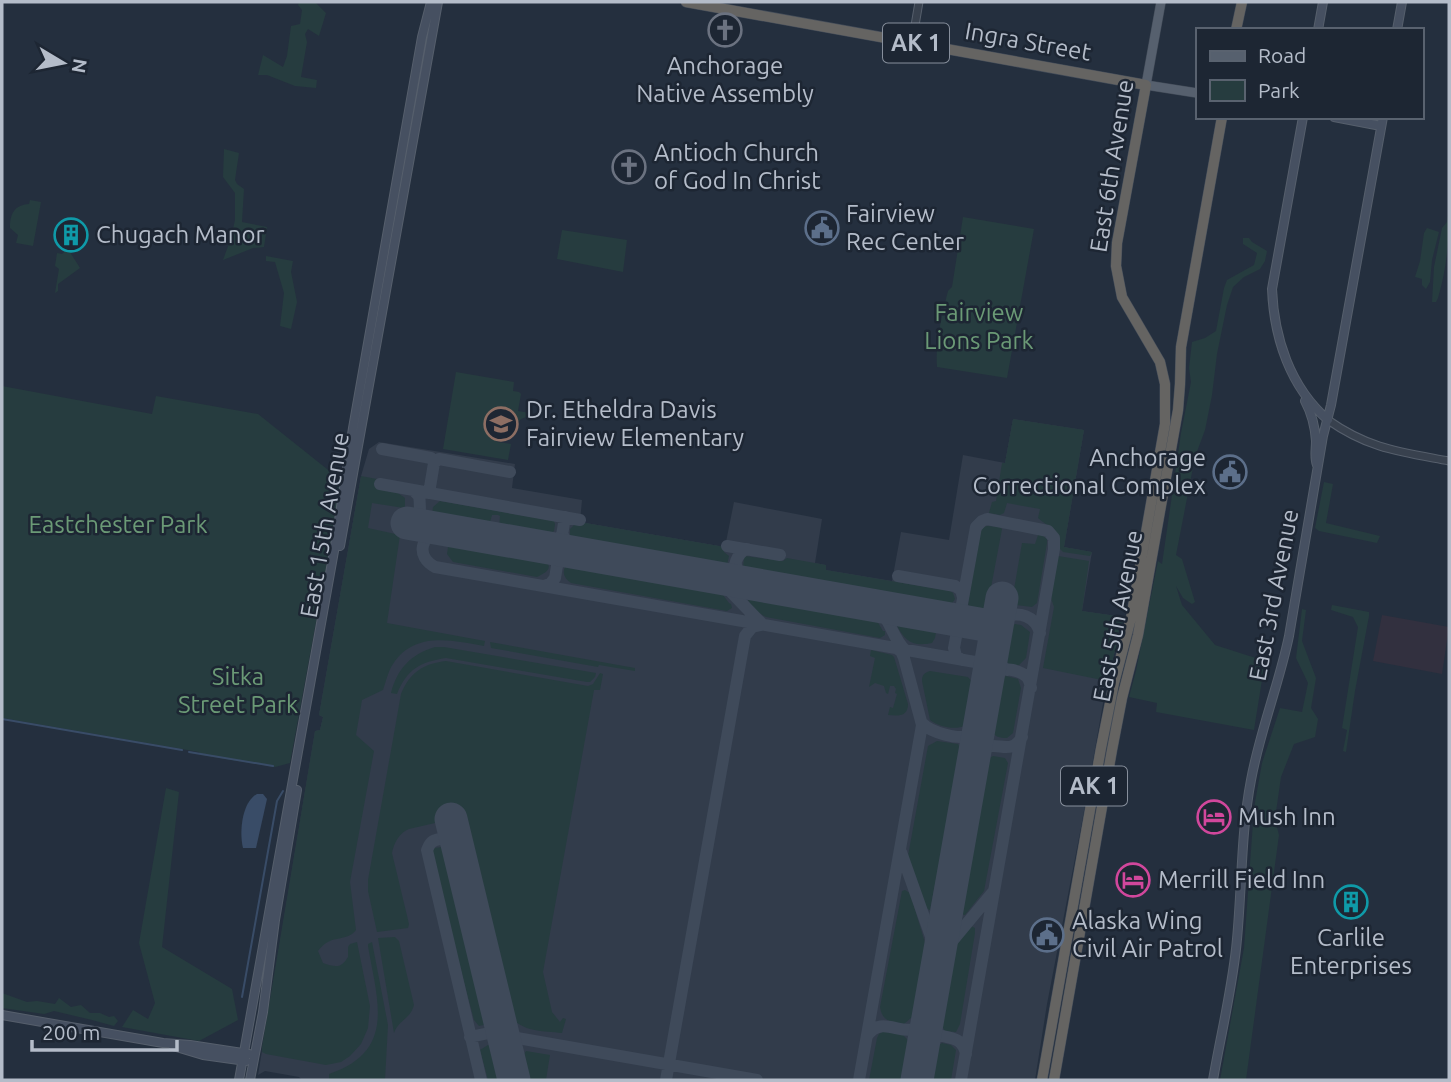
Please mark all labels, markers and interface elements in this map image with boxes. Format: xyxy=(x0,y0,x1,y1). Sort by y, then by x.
church icon: Anchorage Native Assembly xyxy=(706,11,744,49)
street label: Ingra Street xyxy=(963,17,1094,66)
road number: AK 1 xyxy=(883,24,949,62)
north arrow xyxy=(28,28,98,98)
legend xyxy=(1196,28,1423,119)
text: Road xyxy=(1258,43,1306,67)
place label: Anchorage Native Assembly xyxy=(636,52,814,107)
text: N xyxy=(68,57,92,75)
street label: East 6th Avenue xyxy=(1085,78,1138,254)
text: Park xyxy=(1258,78,1300,102)
place label: Antioch Church of God In Christ xyxy=(654,139,821,194)
church icon: Antioch Church of God In Christ xyxy=(610,148,648,186)
place label: Fairview Rec Center xyxy=(846,200,964,255)
public building icon: Fairview Rec Center xyxy=(803,209,841,247)
building icon: Chugach Manor xyxy=(52,216,90,254)
place label: Chugach Manor xyxy=(96,221,265,248)
park label: Fairview Lions Park xyxy=(924,299,1034,354)
place label: Dr. Etheldra Davis Fairview Elementary xyxy=(526,396,744,451)
school or university icon: Dr. Etheldra Davis Fairview Elementary xyxy=(482,405,520,443)
street label: East 15th Avenue xyxy=(295,430,354,620)
place label: Anchorage Correctional Complex xyxy=(972,444,1206,499)
public building icon: Anchorage Correctional Complex xyxy=(1211,453,1249,491)
street label: East 3rd Avenue xyxy=(1244,507,1303,683)
park label: Eastchester Park xyxy=(28,511,208,538)
street label: East 5th Avenue xyxy=(1088,528,1147,704)
park label: Sitka Street Park xyxy=(178,663,298,718)
road number: AK 1 xyxy=(1061,766,1127,806)
hotel icon: Mush Inn xyxy=(1195,798,1233,836)
place label: Mush Inn xyxy=(1238,803,1336,830)
hotel icon: Merrill Field Inn xyxy=(1114,861,1152,899)
place label: Merrill Field Inn xyxy=(1158,866,1325,893)
building icon: Carlile Enterprises xyxy=(1332,883,1370,921)
place label: Alaska Wing Civil Air Patrol xyxy=(1072,907,1223,962)
public building icon: Alaska Wing Civil Air Patrol xyxy=(1028,916,1066,954)
place label: Carlile Enterprises xyxy=(1290,924,1412,979)
scale bar xyxy=(32,1009,177,1052)
text: 200 m xyxy=(42,1020,100,1044)

